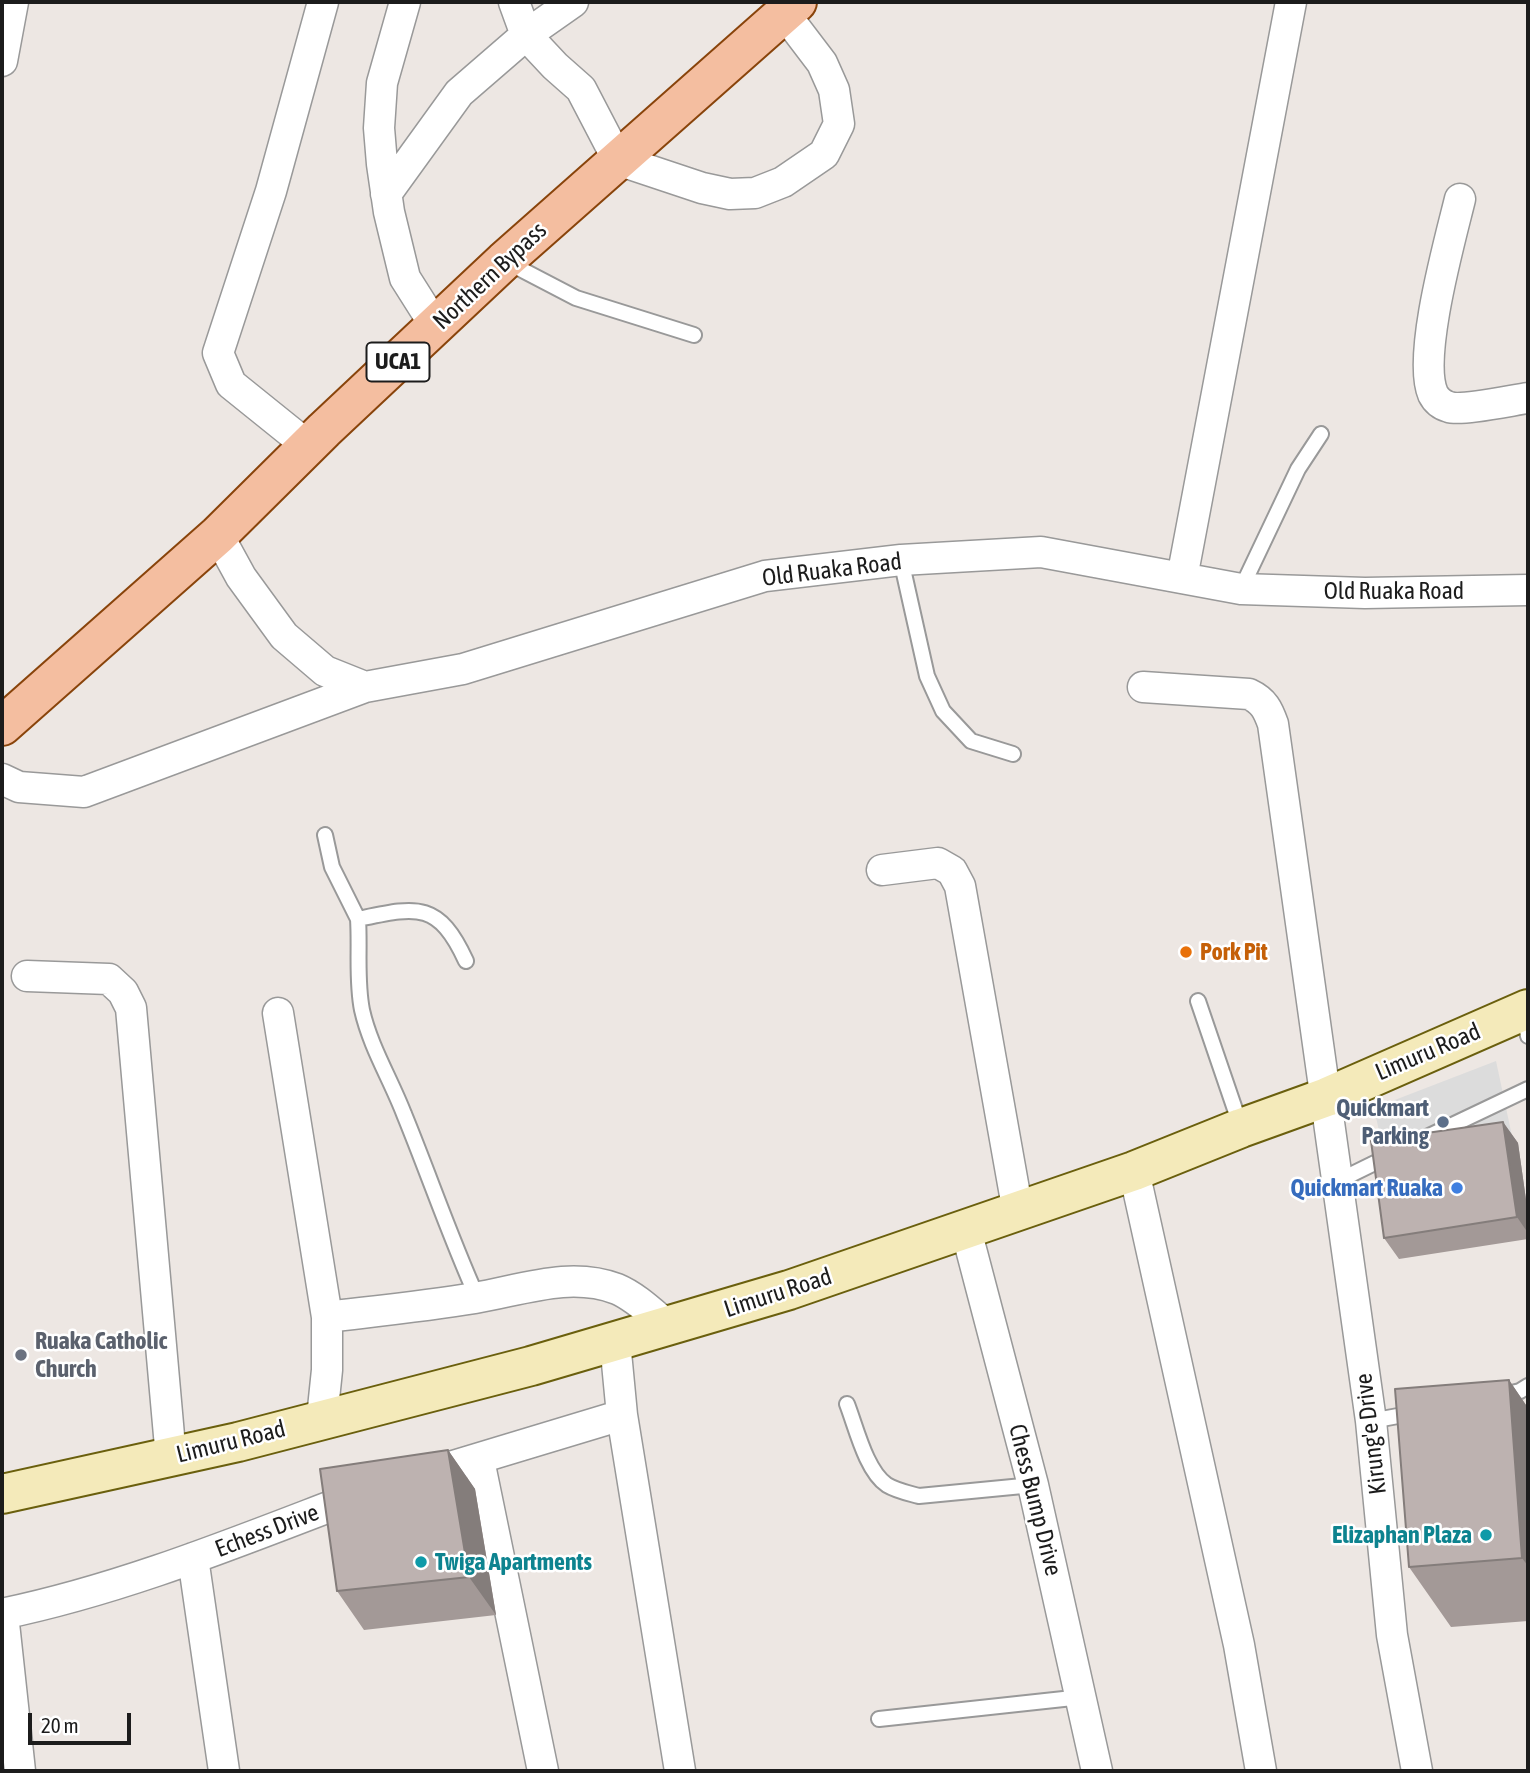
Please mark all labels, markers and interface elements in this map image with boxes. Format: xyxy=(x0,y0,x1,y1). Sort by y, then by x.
street label: Northern Bypass xyxy=(427,216,553,336)
road number: UCA1 xyxy=(366,342,430,382)
street label: Old Ruaka Road xyxy=(761,547,903,593)
street label: Old Ruaka Road xyxy=(1324,577,1464,605)
place label: Pork Pit xyxy=(1200,938,1268,966)
marker: Pork Pit xyxy=(1178,944,1194,960)
street label: Limuru Road xyxy=(1371,1017,1485,1087)
place label: Quickmart Parking xyxy=(1336,1094,1429,1150)
marker: Quickmart Parking xyxy=(1435,1114,1451,1130)
place label: Quickmart Ruaka xyxy=(1290,1174,1443,1202)
marker: Quickmart Ruaka xyxy=(1449,1180,1465,1196)
street label: Limuru Road xyxy=(721,1262,835,1324)
place label: Ruaka Catholic Church xyxy=(35,1327,167,1383)
marker: Ruaka Catholic Church xyxy=(13,1347,29,1363)
street label: Kirung'e Drive xyxy=(1349,1372,1393,1496)
street label: Limuru Road xyxy=(173,1415,289,1469)
street label: Chess Bump Drive xyxy=(1002,1421,1068,1579)
street label: Echess Drive xyxy=(211,1498,323,1564)
place label: Elizaphan Plaza xyxy=(1332,1521,1472,1549)
marker: Elizaphan Plaza xyxy=(1478,1527,1494,1543)
place label: Twiga Apartments xyxy=(435,1548,592,1576)
marker: Twiga Apartments xyxy=(413,1554,429,1570)
scale bar xyxy=(32,1700,135,1744)
text: 20 m xyxy=(41,1713,79,1737)

